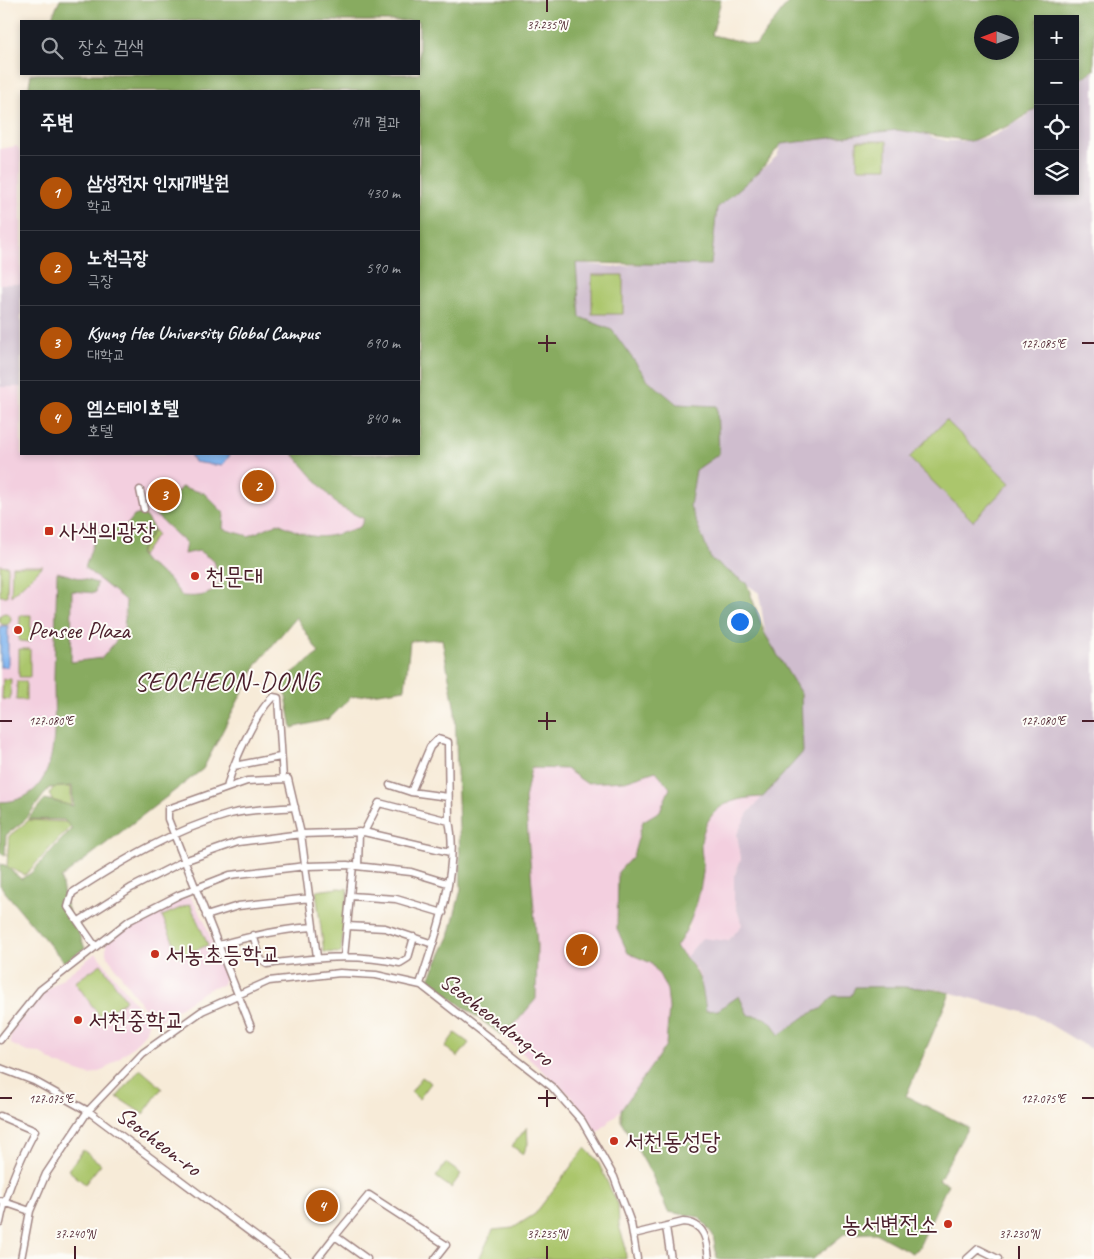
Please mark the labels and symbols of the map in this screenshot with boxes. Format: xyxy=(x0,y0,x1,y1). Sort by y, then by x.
north arrow xyxy=(974,15,1019,60)
text: 37.235°N xyxy=(527,17,569,33)
text: 127.085°E xyxy=(1021,336,1067,352)
pin: 2 xyxy=(242,467,274,505)
pin: 3 xyxy=(148,476,180,514)
place label: 사색의광장 xyxy=(59,516,156,546)
marker: 사색의광장 xyxy=(43,525,55,537)
place label: 천문대 xyxy=(205,561,263,591)
marker: 천문대 xyxy=(189,570,201,582)
your location xyxy=(727,609,753,635)
place label: Pensee Plaza xyxy=(28,615,131,645)
marker: Pensee Plaza xyxy=(12,624,24,636)
district label: SEOCHEON-DONG xyxy=(134,665,322,698)
text: 127.080°E xyxy=(29,713,75,729)
text: 127.080°E xyxy=(1021,713,1067,729)
pin: 1 xyxy=(566,931,598,969)
place label: 서농초등학교 xyxy=(165,939,281,969)
marker: 서농초등학교 xyxy=(149,948,161,960)
street label: Seocheondong-ro xyxy=(434,965,561,1074)
place label: 서천중학교 xyxy=(88,1005,185,1035)
marker: 서천중학교 xyxy=(72,1014,84,1026)
text: 127.075°E xyxy=(29,1091,75,1107)
text: 127.075°E xyxy=(1021,1091,1067,1107)
street label: Seocheon-ro xyxy=(110,1099,209,1184)
place label: 서천동성당 xyxy=(624,1126,721,1156)
marker: 서천동성당 xyxy=(608,1135,620,1147)
pin: 4 xyxy=(306,1187,338,1225)
place label: 농서변전소 xyxy=(841,1209,938,1239)
marker: 농서변전소 xyxy=(942,1218,954,1230)
text: 37.240°N xyxy=(55,1226,97,1242)
text: 37.235°N xyxy=(527,1226,569,1242)
text: 37.230°N xyxy=(999,1226,1041,1242)

